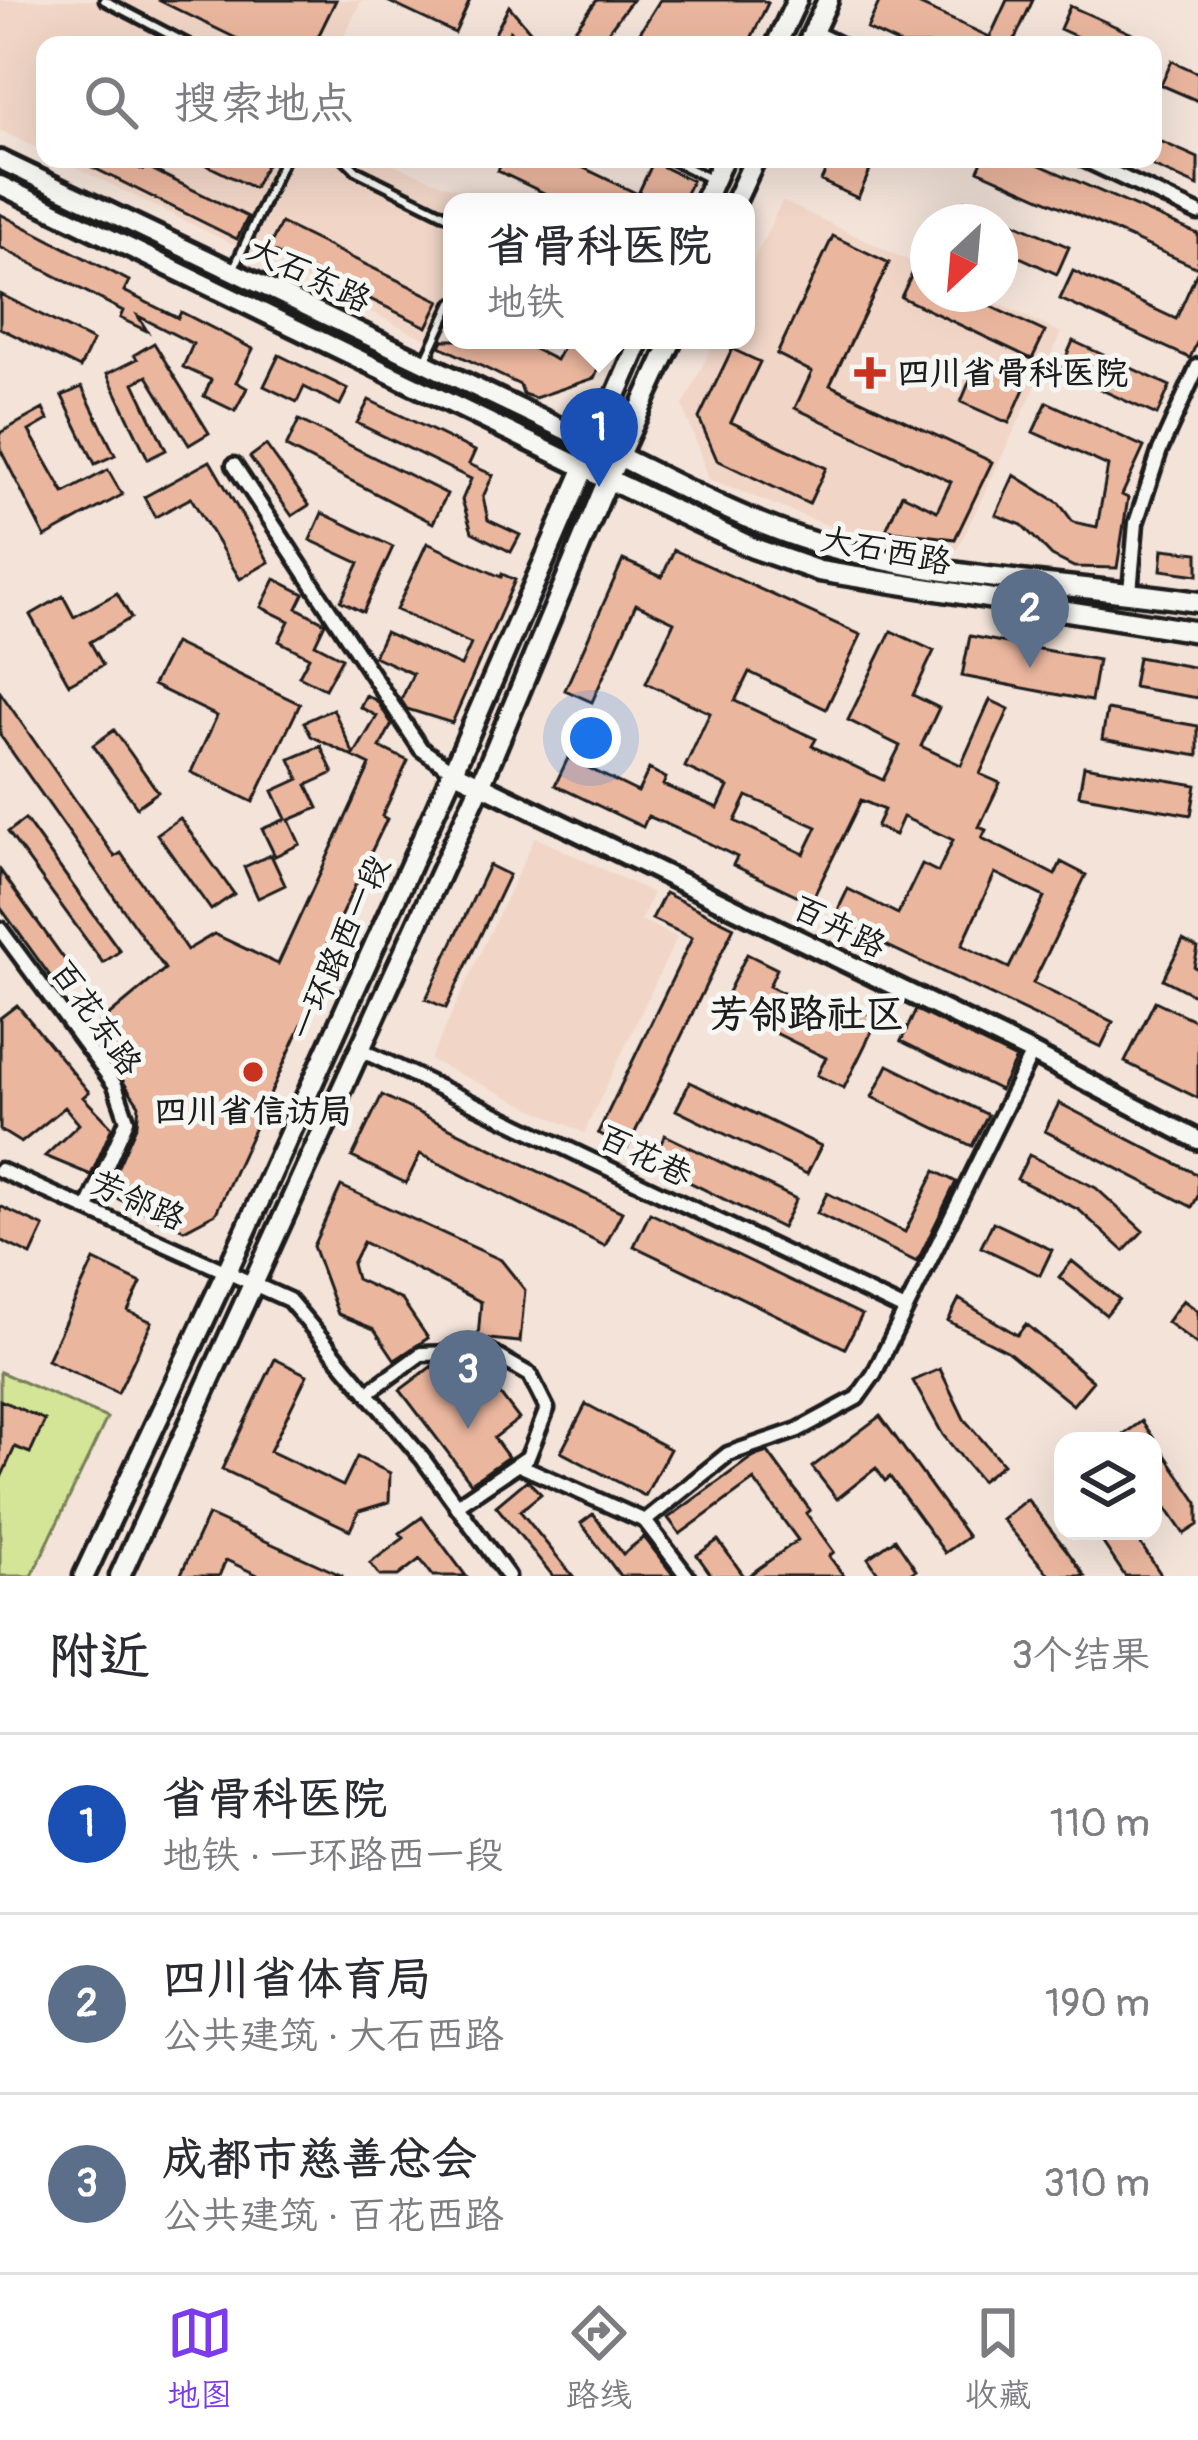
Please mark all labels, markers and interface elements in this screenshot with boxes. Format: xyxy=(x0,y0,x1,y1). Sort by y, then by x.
search box xyxy=(36,36,1162,168)
icon: search xyxy=(78,69,144,135)
text: 搜索地点 xyxy=(174,76,354,132)
popup xyxy=(443,193,755,349)
north arrow xyxy=(910,204,1018,312)
text: 省骨科医院 xyxy=(486,219,712,275)
street label: 大石东路 xyxy=(241,229,377,321)
text: 地铁 xyxy=(486,278,565,327)
place label: 四川省骨科医院 xyxy=(897,353,1128,394)
marker: 四川省骨科医院 xyxy=(854,357,886,389)
pin: 1 xyxy=(560,388,638,487)
street label: 大石西路 xyxy=(817,518,955,584)
pin: 2 xyxy=(991,569,1069,668)
your location xyxy=(561,708,621,768)
street label: 一环路西一段 xyxy=(281,849,399,1047)
street label: 百卉路 xyxy=(786,887,892,967)
street label: 百花东路 xyxy=(41,952,151,1084)
district label: 芳邻路社区 xyxy=(709,990,905,1039)
marker: 四川省信访局 xyxy=(240,1059,266,1085)
place label: 四川省信访局 xyxy=(154,1091,352,1132)
street label: 百花巷 xyxy=(592,1116,698,1196)
street label: 芳邻路 xyxy=(84,1162,192,1240)
pin: 3 xyxy=(429,1330,507,1429)
map controls xyxy=(1054,1432,1162,1540)
button: layers xyxy=(1054,1432,1162,1540)
text: 附近 xyxy=(48,1625,150,1689)
text: 3个结果 xyxy=(1011,1631,1150,1680)
text: 省骨科医院 xyxy=(162,1772,387,1828)
text: 1 xyxy=(79,1799,95,1848)
text: 110 m xyxy=(1050,1799,1150,1848)
text: 地铁 · 一环路西一段 xyxy=(162,1831,504,1880)
text: 四川省体育局 xyxy=(162,1952,432,2008)
text: 2 xyxy=(76,1979,98,2028)
text: 190 m xyxy=(1045,1979,1150,2028)
text: 公共建筑 · 大石西路 xyxy=(162,2011,504,2060)
text: 成都市慈善总会 xyxy=(162,2132,477,2188)
text: 3 xyxy=(76,2159,98,2208)
text: 310 m xyxy=(1043,2159,1150,2208)
text: 公共建筑 · 百花西路 xyxy=(162,2191,504,2240)
tab: 地图 xyxy=(167,2300,233,2416)
tab: 路线 xyxy=(566,2300,632,2416)
tab: 收藏 xyxy=(965,2300,1031,2416)

